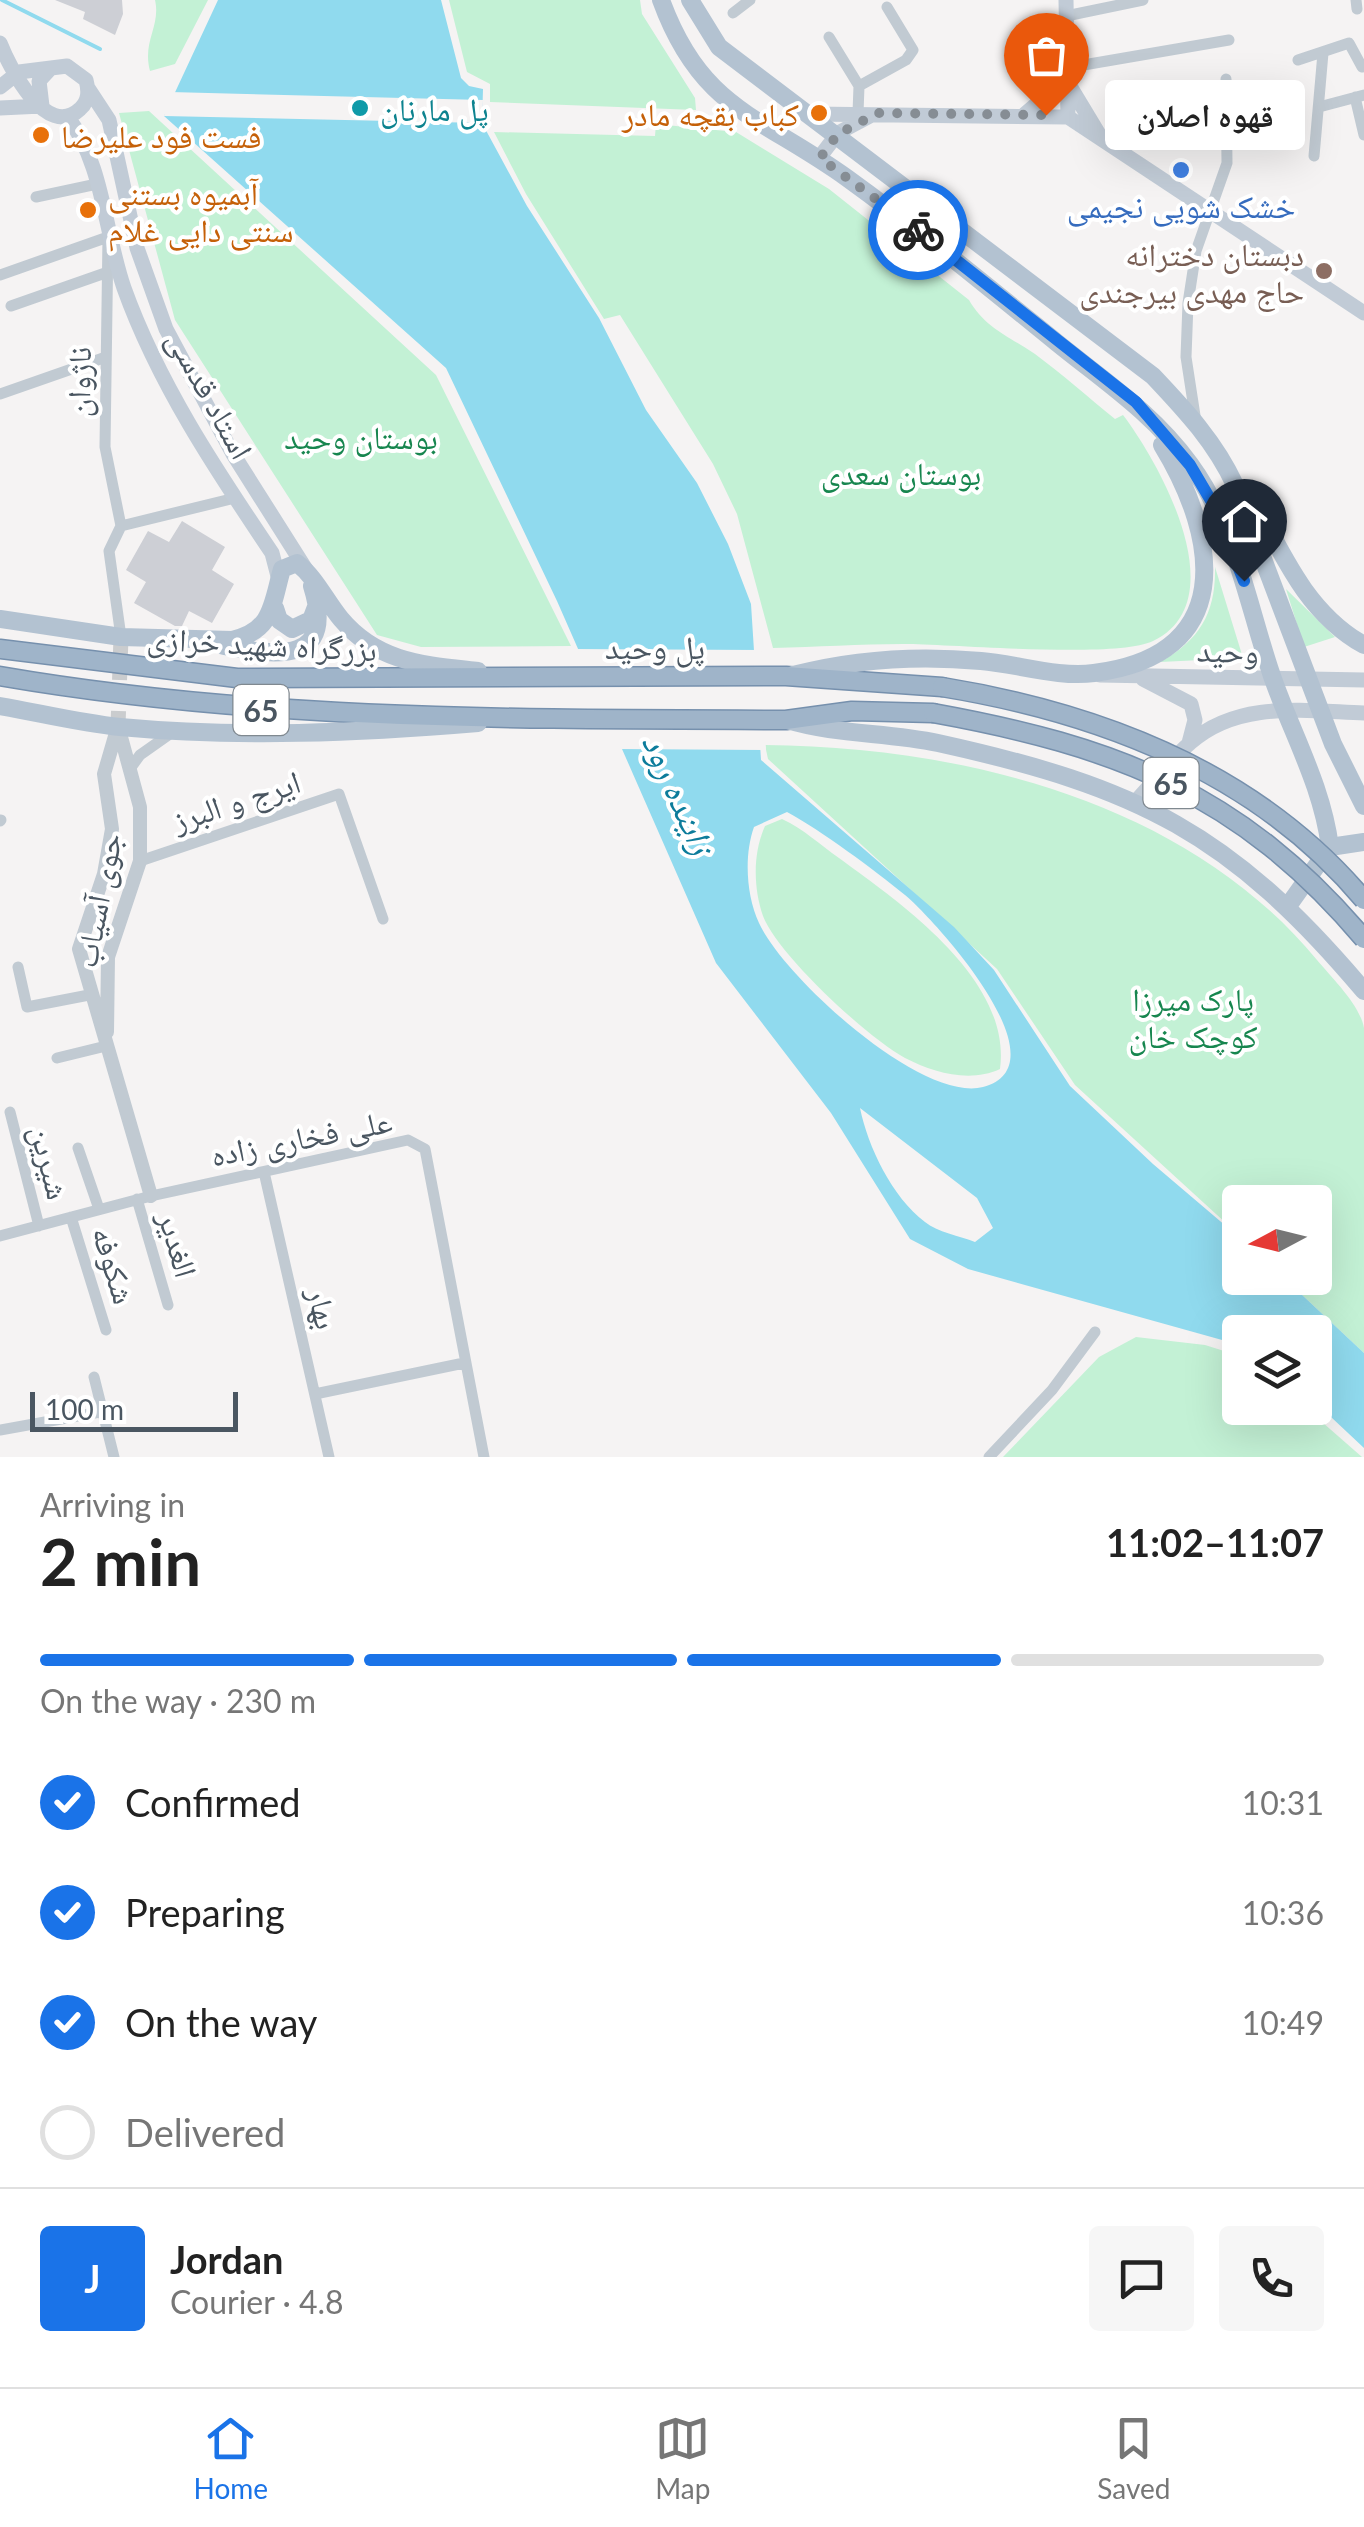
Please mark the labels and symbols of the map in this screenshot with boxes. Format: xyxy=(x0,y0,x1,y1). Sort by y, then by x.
pin xyxy=(1004,13,1089,116)
callout: قهوه اصلان xyxy=(1106,80,1306,150)
place label: پل مارنان xyxy=(380,89,489,130)
place label: کباب بقچه مادر xyxy=(621,94,799,133)
marker: پل مارنان xyxy=(349,97,371,119)
marker: کباب بقچه مادر xyxy=(808,102,830,124)
place label: فست فود علیرضا xyxy=(61,116,262,155)
marker: فست فود علیرضا xyxy=(30,124,52,146)
marker: خشک شویی نجیمی xyxy=(1170,159,1192,181)
place label: آبمیوه بستنی سنتی دایی غلام xyxy=(108,173,293,252)
courier xyxy=(868,180,968,280)
place label: خشک شویی نجیمی xyxy=(1067,186,1295,227)
marker: آبمیوه بستنی سنتی دایی غلام xyxy=(77,199,99,221)
place label: دبستان دخترانه حاج مهدی بیرجندی xyxy=(1079,234,1304,312)
marker: دبستان دخترانه حاج مهدی بیرجندی xyxy=(1313,260,1335,282)
street label: استاد قدسی xyxy=(158,323,262,466)
street label: ناژوان xyxy=(58,346,99,418)
park label: بوستان وحید xyxy=(284,417,438,457)
park label: بوستان سعدی xyxy=(821,453,981,493)
pin xyxy=(1202,479,1287,582)
street label: بزرگراه شهید خرازی xyxy=(146,617,378,669)
street label: پل وحید xyxy=(605,627,705,668)
street label: وحید xyxy=(1196,629,1260,671)
road number: 65 xyxy=(234,685,288,735)
water label: زاینده رود xyxy=(634,726,726,863)
road number: 65 xyxy=(1144,758,1198,808)
street label: ایرج و البرز xyxy=(166,761,306,841)
street label: جوی آسیاب xyxy=(65,829,130,971)
park label: پارک میرزا کوچک خان xyxy=(1129,979,1257,1056)
street label: علی فخاری زاده xyxy=(207,1100,395,1176)
street label: شیرین xyxy=(21,1121,79,1204)
north arrow xyxy=(1222,1185,1332,1295)
street label: الغدیر xyxy=(151,1206,207,1281)
street label: شکوفه xyxy=(85,1222,145,1308)
street label: بهار xyxy=(300,1282,348,1333)
scale bar xyxy=(30,1387,238,1432)

